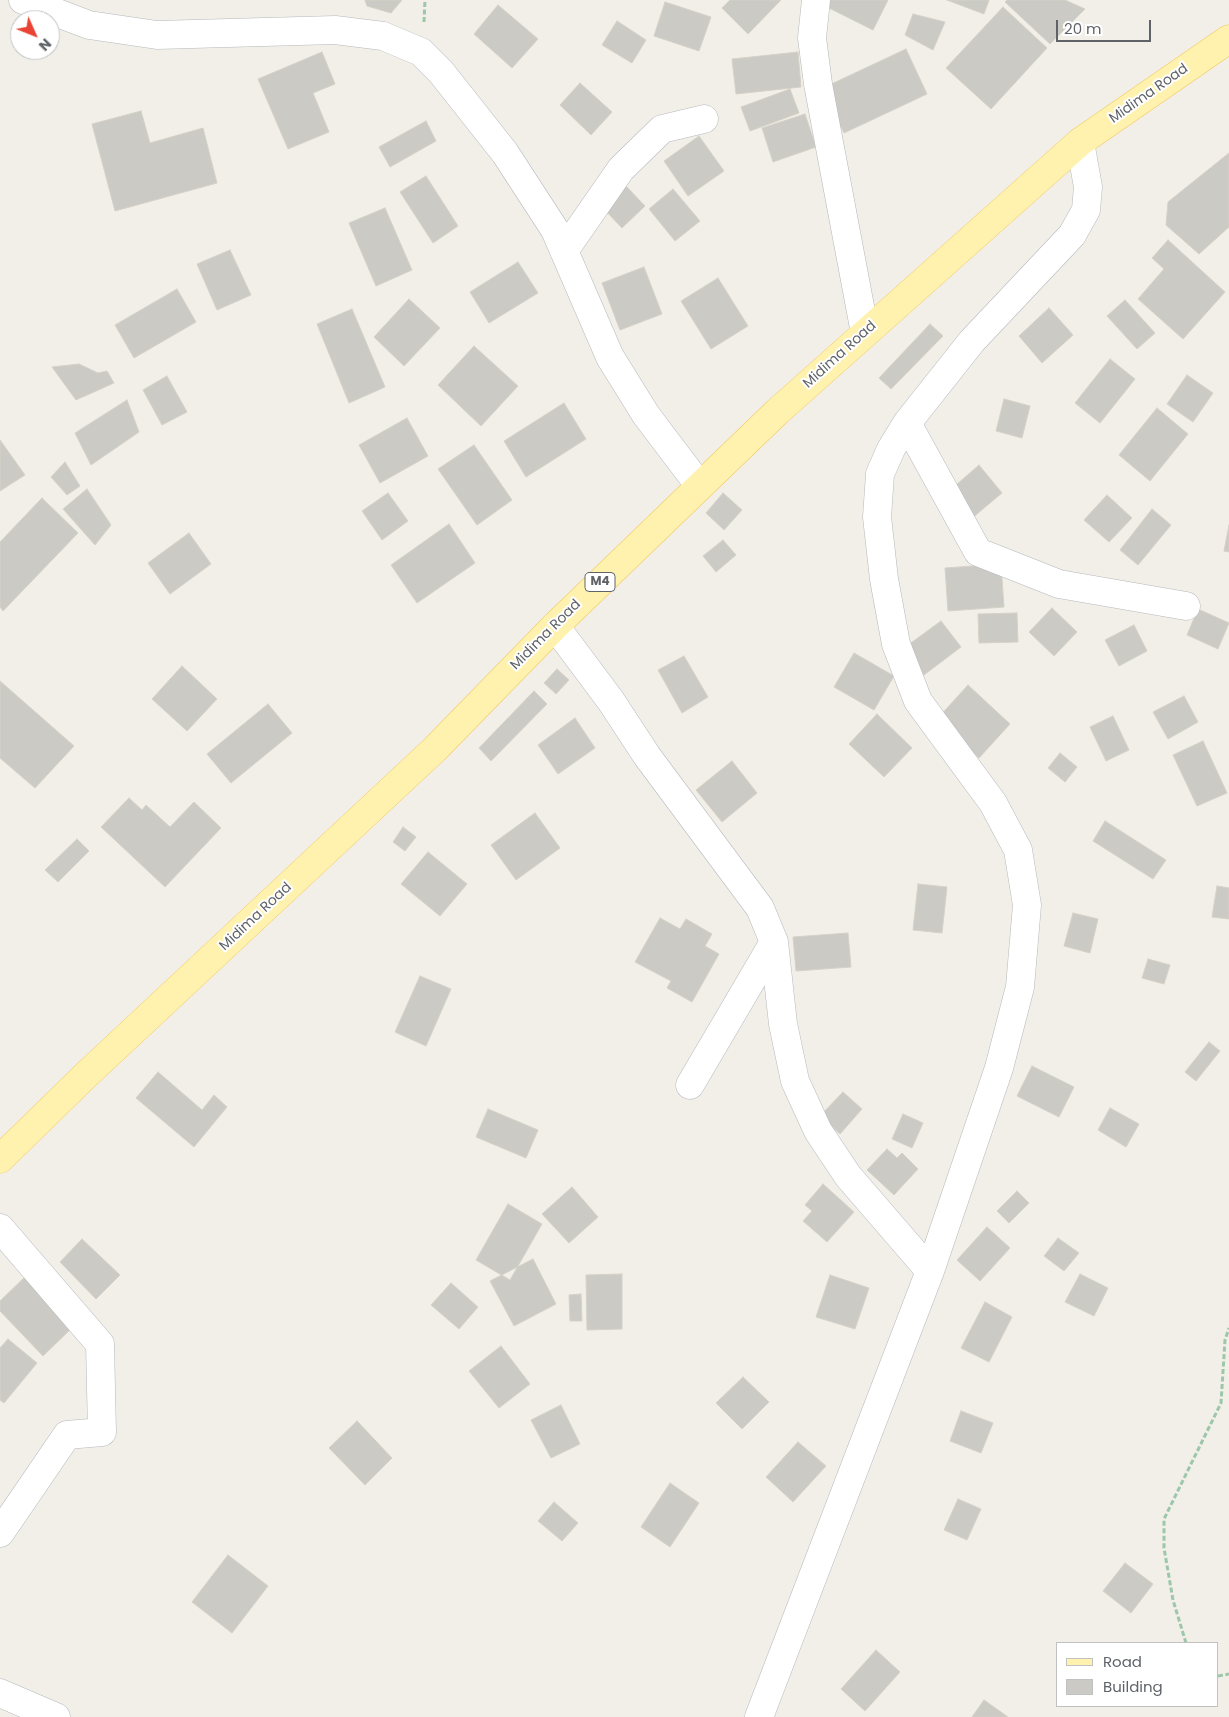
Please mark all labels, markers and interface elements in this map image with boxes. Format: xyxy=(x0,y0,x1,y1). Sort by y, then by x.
north arrow xyxy=(10,10,60,60)
scale bar xyxy=(1059,10,1154,42)
text: 20 m xyxy=(1064,18,1102,39)
text: N xyxy=(34,34,56,55)
street label: Midima Road xyxy=(1106,61,1192,127)
street label: Midima Road xyxy=(800,318,880,392)
road number: M4 xyxy=(585,572,615,592)
street label: Midima Road xyxy=(507,596,585,674)
street label: Midima Road xyxy=(216,879,296,955)
legend xyxy=(1056,1642,1219,1707)
text: Road xyxy=(1103,1651,1142,1672)
text: Building xyxy=(1103,1676,1163,1697)

